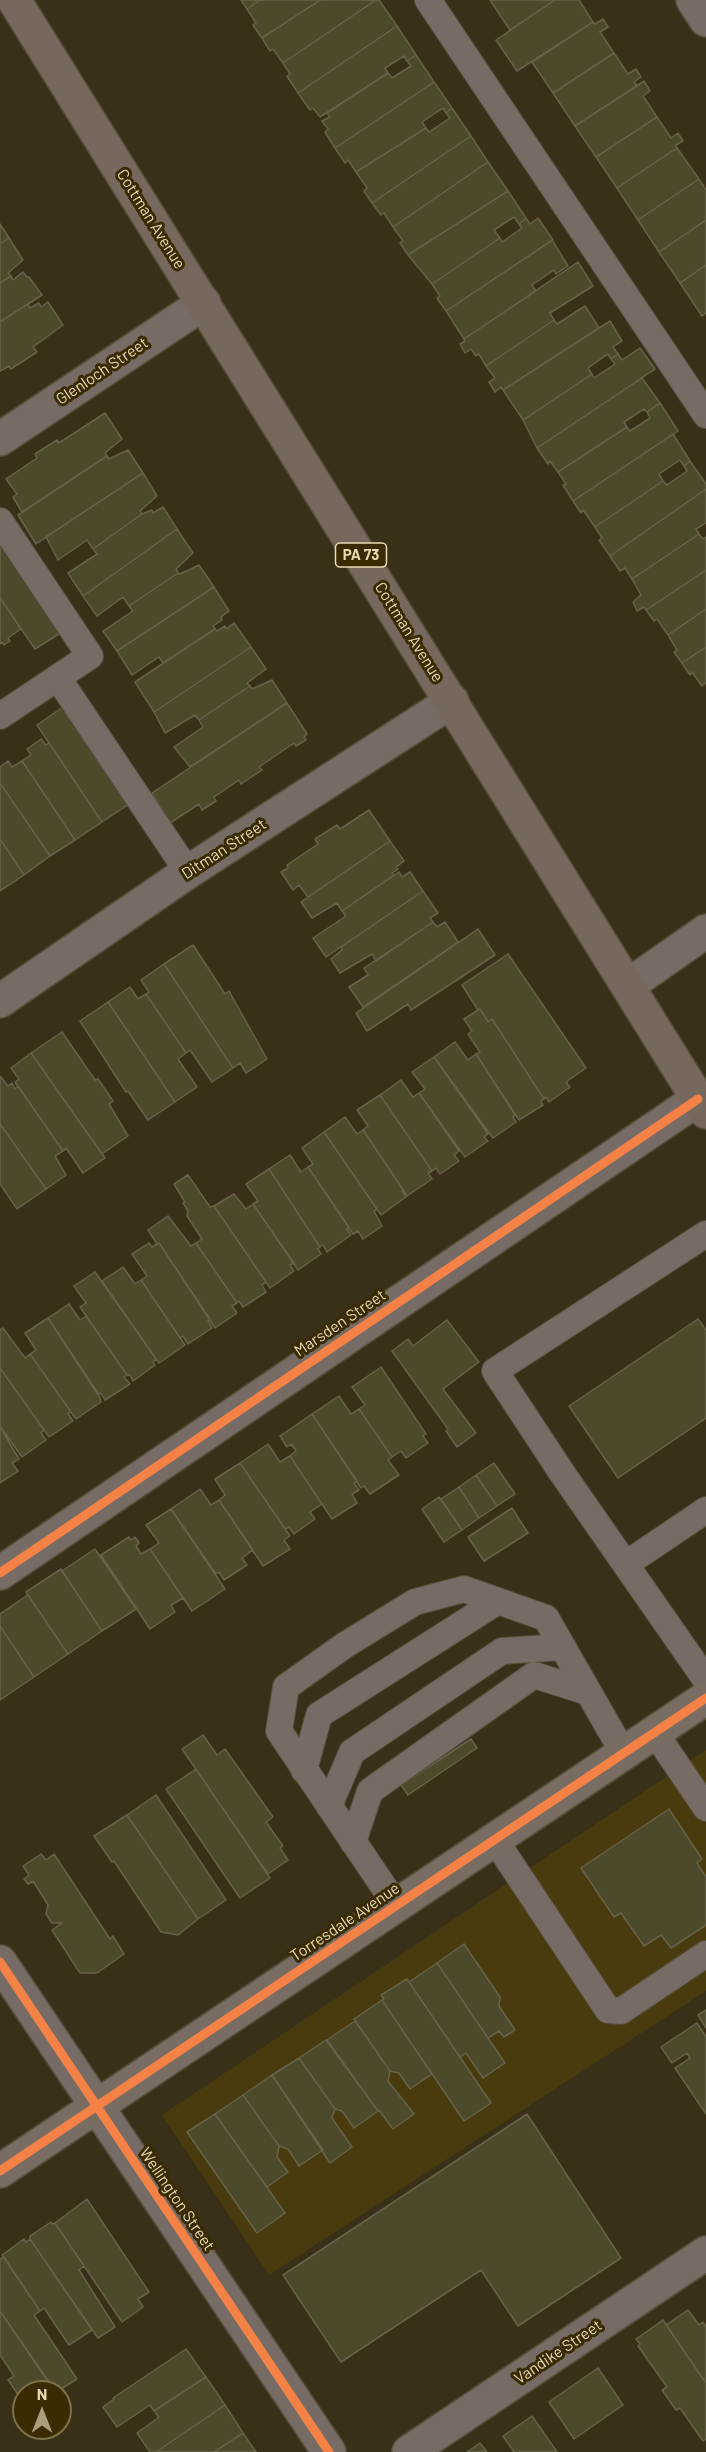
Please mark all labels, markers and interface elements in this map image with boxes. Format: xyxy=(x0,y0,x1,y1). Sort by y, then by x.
street label: Cottman Avenue xyxy=(113,166,189,272)
street label: Glenloch Street xyxy=(52,333,152,409)
road number: PA 73 xyxy=(336,543,386,567)
street label: Cottman Avenue xyxy=(371,579,447,685)
street label: Ditman Street xyxy=(178,815,270,883)
street label: Marsden Street xyxy=(291,1285,389,1361)
street label: Torresdale Avenue xyxy=(287,1878,403,1966)
street label: Wellington Street xyxy=(135,2144,219,2254)
street label: Vandike Street xyxy=(511,2316,605,2388)
north arrow xyxy=(12,2380,72,2440)
text: N xyxy=(37,2384,47,2403)

